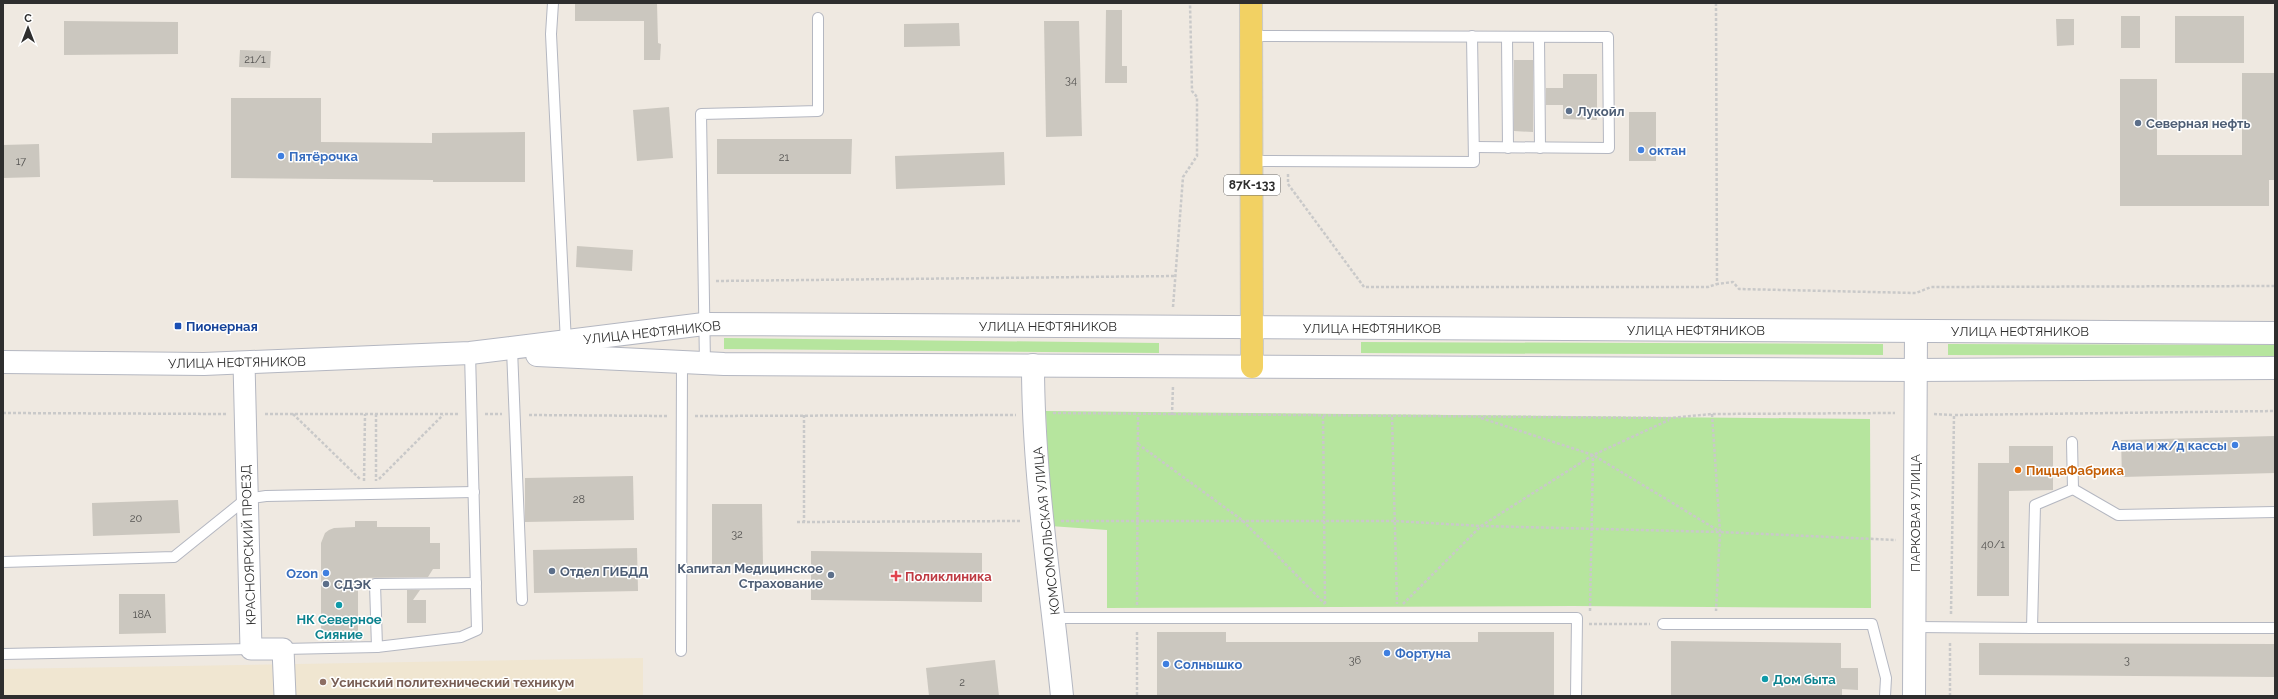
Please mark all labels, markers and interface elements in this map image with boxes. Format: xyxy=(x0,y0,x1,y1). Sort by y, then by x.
north arrow xyxy=(8,8,48,48)
text: С xyxy=(24,12,32,25)
house number: 21/1 xyxy=(244,53,266,66)
house number: 34 xyxy=(1065,74,1077,87)
place label: Лукойл xyxy=(1577,104,1624,119)
marker: Лукойл xyxy=(1564,106,1574,116)
place label: Северная нефть xyxy=(2146,116,2251,131)
marker: Северная нефть xyxy=(2133,118,2143,128)
place label: октан xyxy=(1649,143,1686,158)
marker: октан xyxy=(1636,145,1646,155)
place label: Пятёрочка xyxy=(289,149,359,164)
marker: Пятёрочка xyxy=(276,151,286,161)
house number: 21 xyxy=(779,151,790,164)
house number: 17 xyxy=(16,155,26,168)
road number: 87К-133 xyxy=(1224,175,1280,195)
street label: УЛИЦА НЕФТЯНИКОВ xyxy=(583,318,722,347)
place label: Пионерная xyxy=(186,319,258,334)
street label: УЛИЦА НЕФТЯНИКОВ xyxy=(979,319,1117,334)
marker: Пионерная xyxy=(173,321,183,331)
street label: УЛИЦА НЕФТЯНИКОВ xyxy=(1303,321,1441,336)
street label: УЛИЦА НЕФТЯНИКОВ xyxy=(1627,323,1765,338)
street label: УЛИЦА НЕФТЯНИКОВ xyxy=(1951,324,2089,339)
street label: УЛИЦА НЕФТЯНИКОВ xyxy=(168,354,306,371)
place label: Авиа и ж/д кассы xyxy=(2111,438,2227,453)
marker: Авиа и ж/д кассы xyxy=(2230,440,2240,450)
street label: КОМСОМОЛЬСКАЯ УЛИЦА xyxy=(1030,446,1063,616)
street label: ПАРКОВАЯ УЛИЦА xyxy=(1908,454,1923,572)
place label: ПиццаФабрика xyxy=(2026,463,2125,478)
street label: КРАСНОЯРСКИЙ ПРОЕЗД xyxy=(238,464,259,626)
marker: ПиццаФабрика xyxy=(2013,465,2023,475)
house number: 28 xyxy=(573,493,585,506)
house number: 20 xyxy=(130,512,142,525)
house number: 32 xyxy=(731,528,743,541)
house number: 40/1 xyxy=(1981,538,2005,551)
place label: Капитал Медицинское Страхование xyxy=(677,561,823,591)
place label: Отдел ГИБДД xyxy=(560,564,649,579)
place label: Ozon xyxy=(286,566,318,581)
marker: Отдел ГИБДД xyxy=(547,566,557,576)
marker: Ozon xyxy=(321,568,331,578)
place label: Поликлиника xyxy=(905,569,992,584)
marker: Капитал Медицинское Страхование xyxy=(826,570,836,580)
marker: Поликлиника xyxy=(890,570,902,582)
place label: СДЭК xyxy=(334,577,371,592)
marker: СДЭК xyxy=(321,579,331,589)
marker: НК Северное Сияние xyxy=(334,600,344,610)
house number: 18А xyxy=(133,608,152,621)
place label: НК Северное Сияние xyxy=(296,612,382,642)
place label: Фортуна xyxy=(1395,646,1451,661)
marker: Фортуна xyxy=(1382,648,1392,658)
house number: 36 xyxy=(1349,654,1362,667)
house number: 3 xyxy=(2124,654,2130,667)
place label: Солнышко xyxy=(1174,657,1242,672)
marker: Солнышко xyxy=(1161,659,1171,669)
place label: Дом быта xyxy=(1773,672,1836,687)
marker: Дом быта xyxy=(1760,674,1770,684)
place label: Усинский политехнический техникум xyxy=(330,675,574,690)
house number: 2 xyxy=(959,676,965,689)
marker: Усинский политехнический техникум xyxy=(318,677,328,687)

